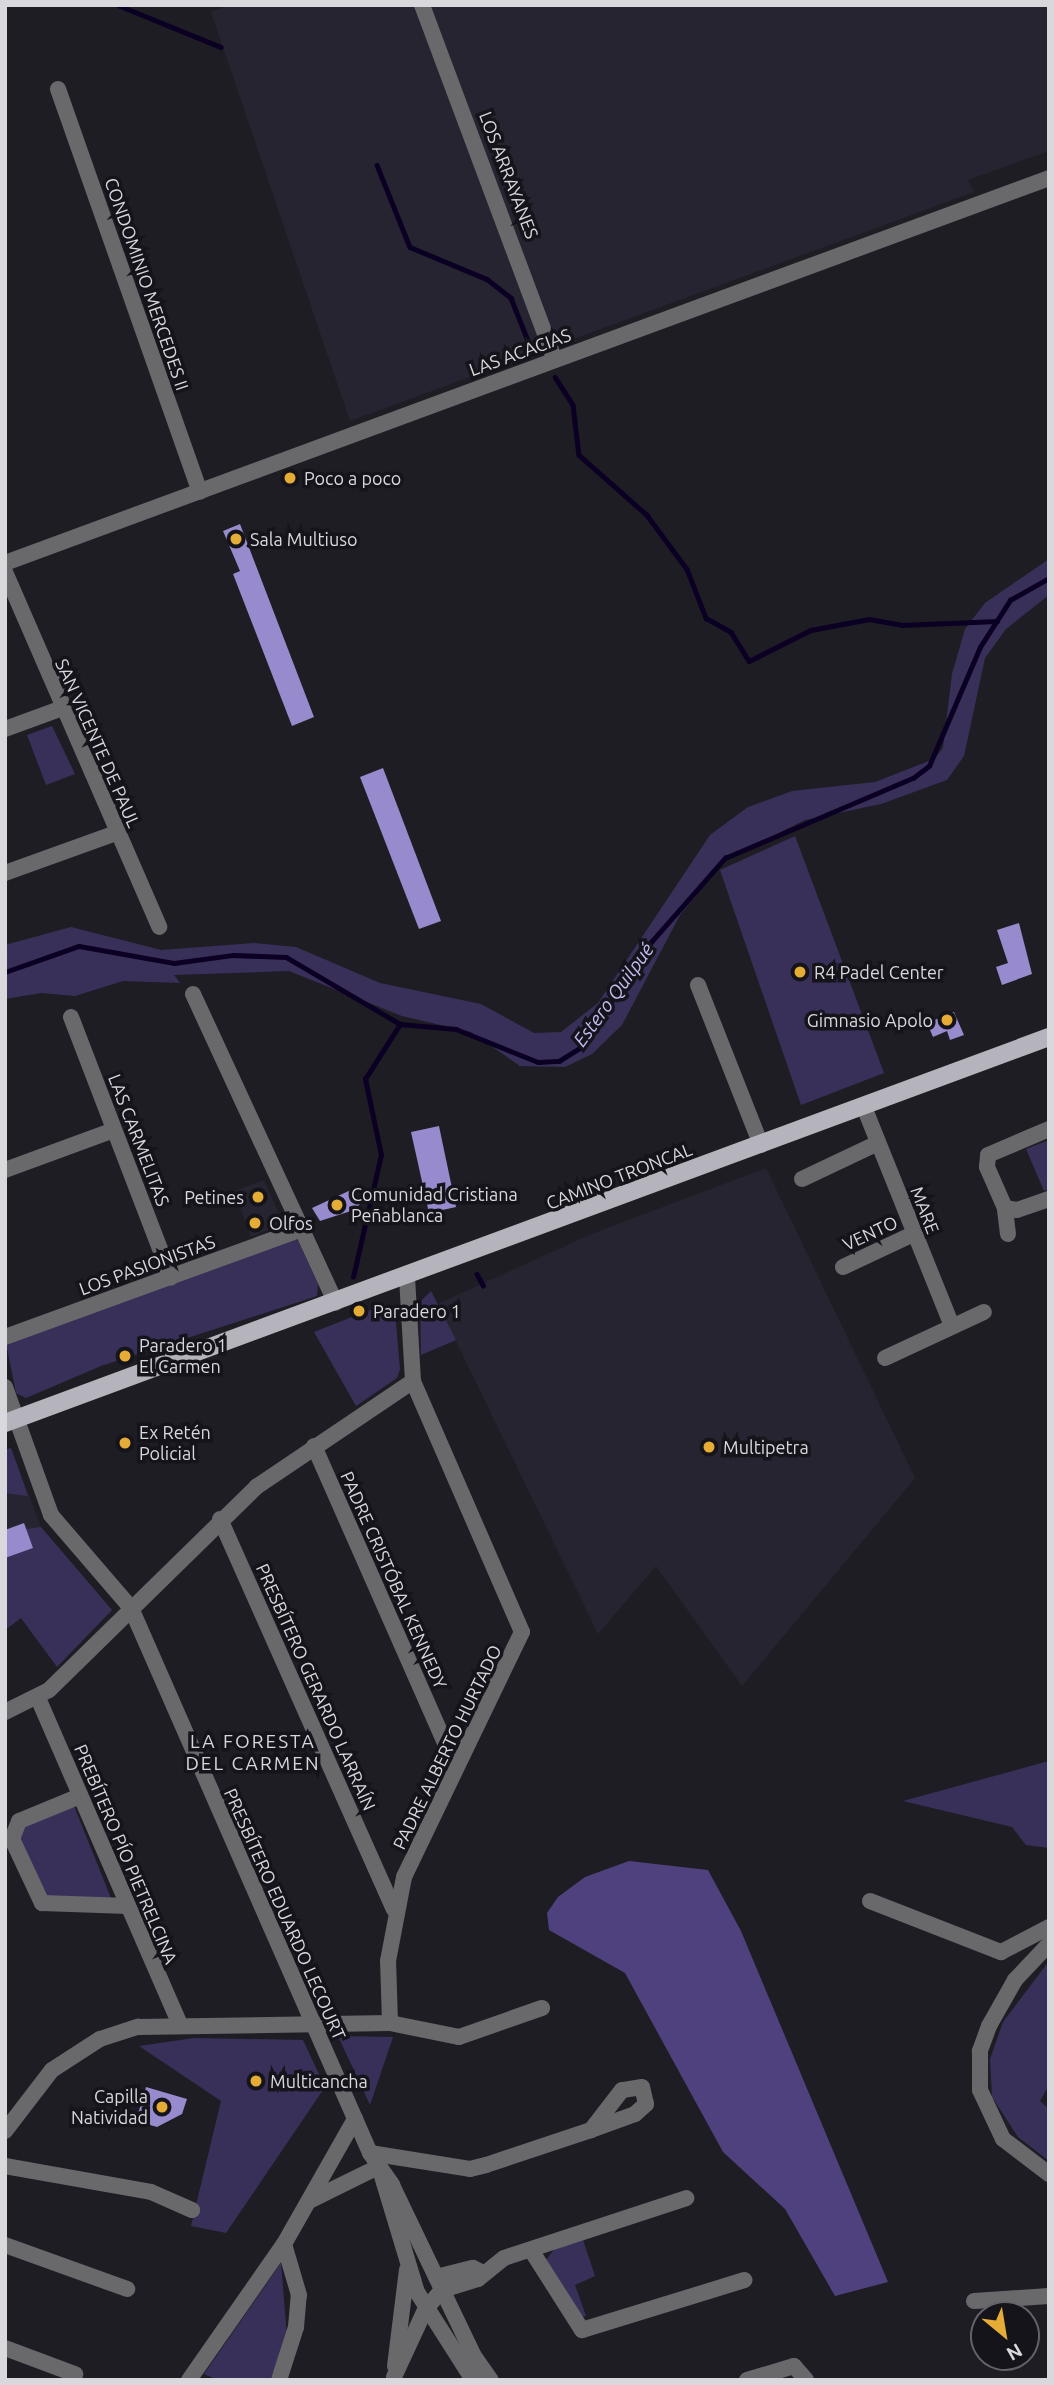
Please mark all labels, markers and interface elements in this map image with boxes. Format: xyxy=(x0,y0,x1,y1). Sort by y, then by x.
street label: LOS ARRAYANES xyxy=(475,108,543,242)
street label: CONDOMINIO MERCEDES II xyxy=(100,175,194,393)
street label: LAS ACACIAS xyxy=(466,324,574,380)
place label: Poco a poco xyxy=(304,467,401,489)
marker: Poco a poco xyxy=(282,470,298,486)
place label: Sala Multiuso xyxy=(250,528,358,550)
marker: Sala Multiuso xyxy=(228,531,244,547)
street label: SAN VICENTE DE PAUL xyxy=(51,655,145,831)
water label: Estero Quilpué xyxy=(569,939,659,1051)
place label: R4 Padel Center xyxy=(814,961,944,983)
marker: R4 Padel Center xyxy=(792,964,808,980)
place label: Gimnasio Apolo xyxy=(807,1009,933,1031)
marker: Gimnasio Apolo xyxy=(939,1012,955,1028)
street label: LAS CARMELITAS xyxy=(104,1071,174,1209)
street label: CAMINO TRONCAL xyxy=(543,1138,695,1214)
street label: MARE xyxy=(906,1183,944,1237)
place label: Comunidad Cristiana Peñablanca xyxy=(351,1184,518,1226)
place label: Petines xyxy=(184,1186,244,1208)
marker: Petines xyxy=(250,1189,266,1205)
marker: Comunidad Cristiana Peñablanca xyxy=(329,1197,345,1213)
street label: VENTO xyxy=(839,1211,901,1255)
place label: Olfos xyxy=(269,1212,313,1234)
marker: Olfos xyxy=(247,1215,263,1231)
street label: LOS PASIONISTAS xyxy=(76,1230,218,1300)
place label: Paradero 1 xyxy=(373,1300,461,1322)
marker: Paradero 1 xyxy=(351,1303,367,1319)
place label: Paradero 1 El Carmen xyxy=(139,1335,227,1378)
marker: Paradero 1 El Carmen xyxy=(117,1348,133,1364)
place label: Ex Retén Policial xyxy=(139,1422,211,1464)
marker: Ex Retén Policial xyxy=(117,1435,133,1451)
place label: Multipetra xyxy=(723,1436,809,1458)
marker: Multipetra xyxy=(701,1439,717,1455)
street label: PADRE CRISTÓBAL KENNEDY xyxy=(336,1468,452,1692)
street label: PRESBÍTERO GERARDO LARRAÍN xyxy=(252,1560,380,1814)
street label: PADRE ALBERTO HURTADO xyxy=(388,1641,506,1853)
district label: LA FORESTA DEL CARMEN xyxy=(187,1731,319,1775)
street label: PREBÍTERO PÍO PIETRELCINA xyxy=(70,1741,182,1967)
street label: PRESBÍTERO EDUARDO LECOURT xyxy=(220,1785,350,2043)
place label: Multicancha xyxy=(270,2070,368,2092)
marker: Multicancha xyxy=(248,2073,264,2089)
place label: Capilla Natividad xyxy=(71,2086,148,2128)
marker: Capilla Natividad xyxy=(154,2099,170,2115)
north arrow xyxy=(970,2301,1040,2371)
text: N xyxy=(1003,2339,1026,2366)

